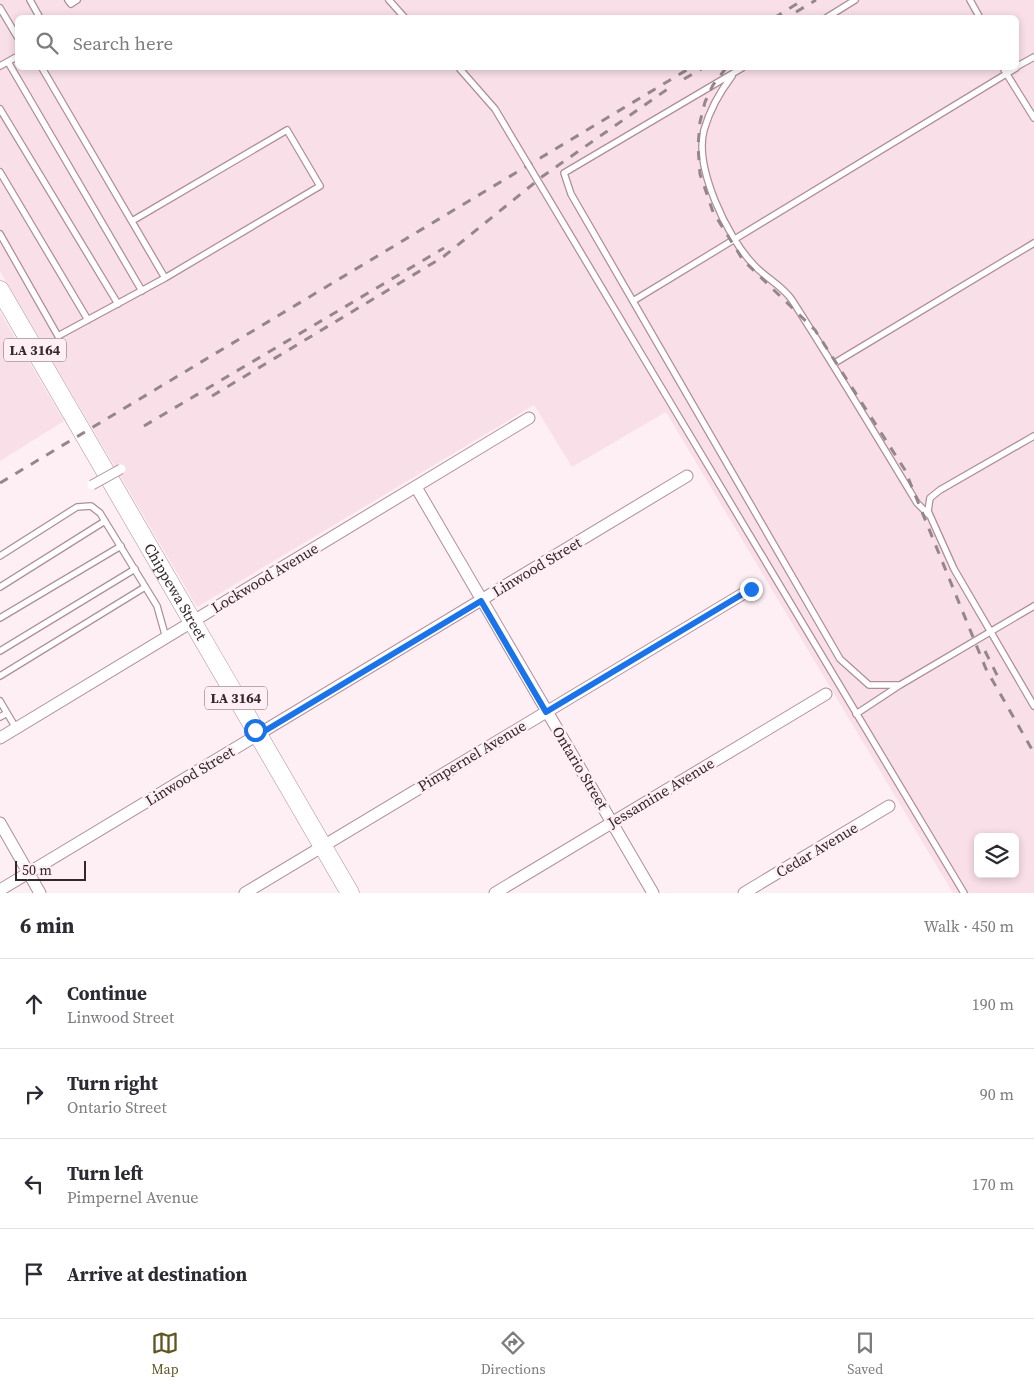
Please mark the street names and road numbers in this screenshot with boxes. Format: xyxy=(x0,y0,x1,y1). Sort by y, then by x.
road number: LA 3164 xyxy=(4,338,66,362)
street label: Linwood Street xyxy=(488,532,585,601)
street label: Lockwood Avenue xyxy=(207,537,322,618)
street label: Chippewa Street xyxy=(139,539,212,644)
road number: LA 3164 xyxy=(205,686,267,710)
street label: Pimpernel Avenue xyxy=(413,715,530,796)
street label: Ontario Street xyxy=(547,722,614,813)
street label: Linwood Street xyxy=(141,741,238,810)
street label: Jessamine Avenue xyxy=(603,752,718,833)
street label: Cedar Avenue xyxy=(772,817,862,882)

